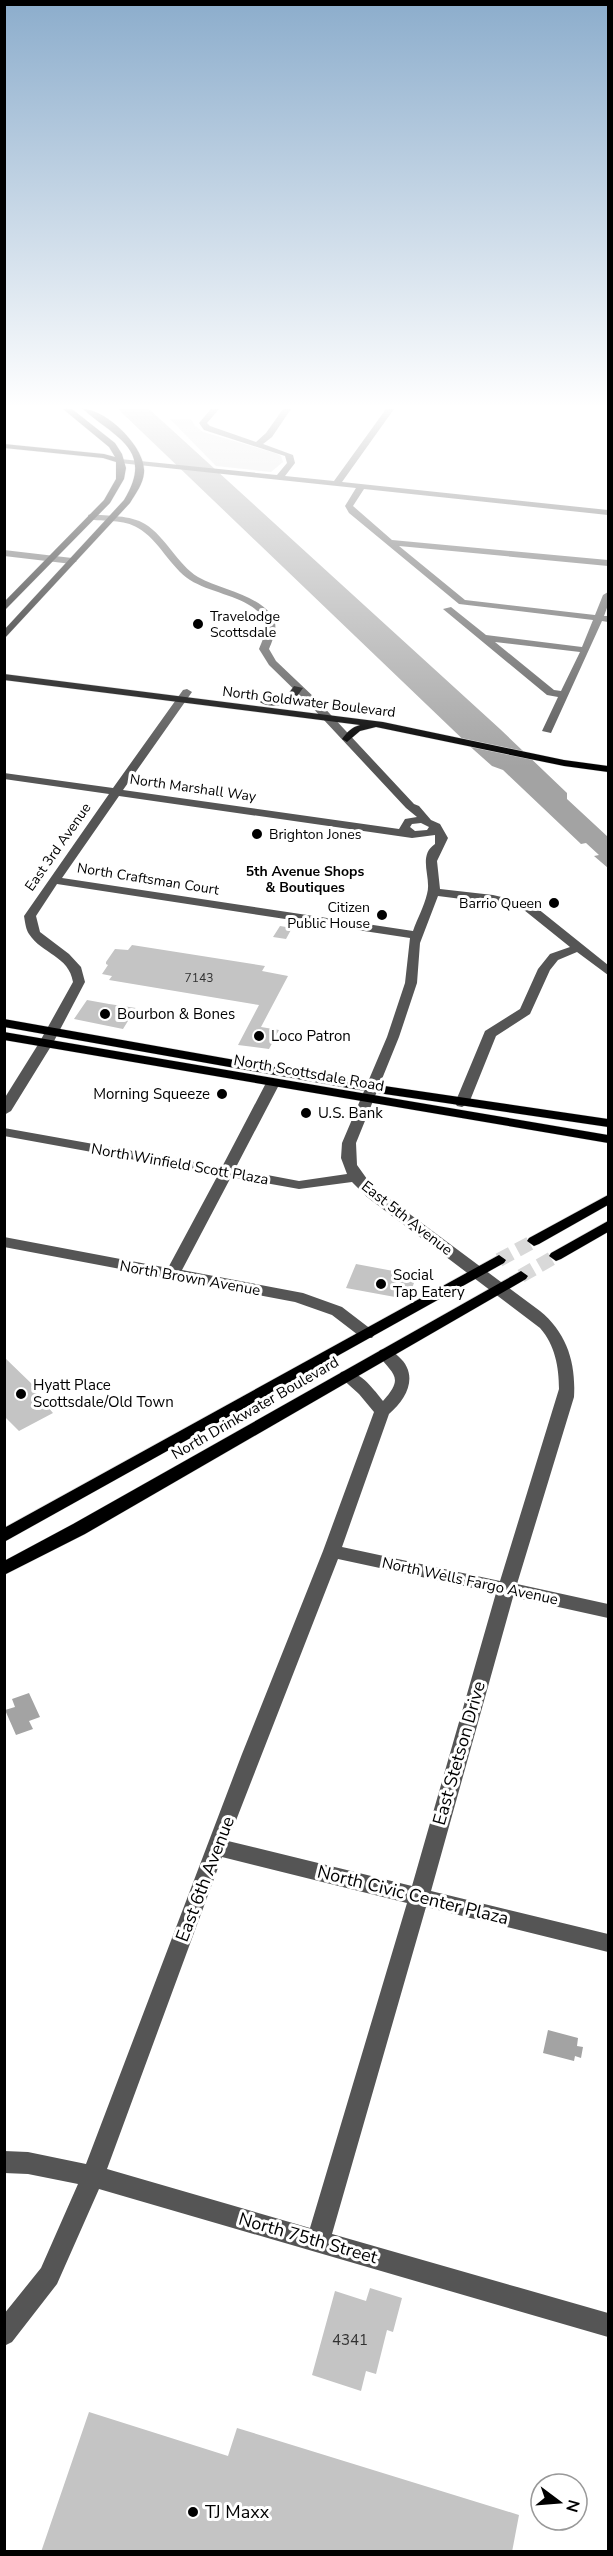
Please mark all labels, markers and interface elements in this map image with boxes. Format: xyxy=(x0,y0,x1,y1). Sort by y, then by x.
place label: Travelodge Scottsdale xyxy=(210,607,280,642)
marker: Travelodge Scottsdale xyxy=(191,617,205,631)
street label: North Goldwater Boulevard xyxy=(221,682,397,722)
street label: North Marshall Way xyxy=(129,770,258,806)
street label: East 3rd Avenue xyxy=(21,799,95,895)
place label: Brighton Jones xyxy=(269,825,362,844)
marker: Brighton Jones xyxy=(250,827,264,841)
street label: North Craftsman Court xyxy=(76,858,220,900)
district label: 5th Avenue Shops & Boutiques xyxy=(246,862,364,897)
place label: Barrio Queen xyxy=(459,894,542,913)
marker: Barrio Queen xyxy=(547,896,561,910)
place label: Citizen Public House xyxy=(287,898,370,933)
marker: Citizen Public House xyxy=(375,908,389,922)
house number: 7143 xyxy=(185,970,213,986)
place label: Bourbon & Bones xyxy=(117,1004,235,1024)
marker: Bourbon & Bones xyxy=(98,1007,112,1021)
place label: Loco Patron xyxy=(271,1026,351,1046)
marker: Loco Patron xyxy=(252,1029,266,1043)
street label: North Scottsdale Road xyxy=(232,1050,386,1096)
place label: Morning Squeeze xyxy=(93,1084,210,1104)
marker: Morning Squeeze xyxy=(215,1087,229,1101)
place label: U.S. Bank xyxy=(318,1103,383,1123)
marker: U.S. Bank xyxy=(299,1106,313,1120)
street label: North Winfield Scott Plaza xyxy=(90,1139,270,1189)
street label: East 5th Avenue xyxy=(357,1176,457,1260)
street label: North Brown Avenue xyxy=(118,1256,262,1300)
place label: Social Tap Eatery xyxy=(393,1265,465,1302)
marker: Social Tap Eatery xyxy=(374,1277,388,1291)
street label: North Drinkwater Boulevard xyxy=(168,1352,342,1464)
place label: Hyatt Place Scottsdale/Old Town xyxy=(33,1375,174,1412)
marker: Hyatt Place Scottsdale/Old Town xyxy=(14,1387,28,1401)
street label: North Wells Fargo Avenue xyxy=(380,1553,560,1609)
street label: East Stetson Drive xyxy=(427,1678,491,1828)
street label: East 6th Avenue xyxy=(170,1813,240,1945)
street label: North Civic Center Plaza xyxy=(315,1860,511,1930)
street label: North 75th Street xyxy=(236,2207,381,2269)
house number: 4341 xyxy=(332,2330,368,2350)
north arrow xyxy=(529,2472,589,2532)
text: N xyxy=(560,2497,585,2515)
place label: TJ Maxx xyxy=(205,2500,270,2524)
marker: TJ Maxx xyxy=(186,2505,200,2519)

